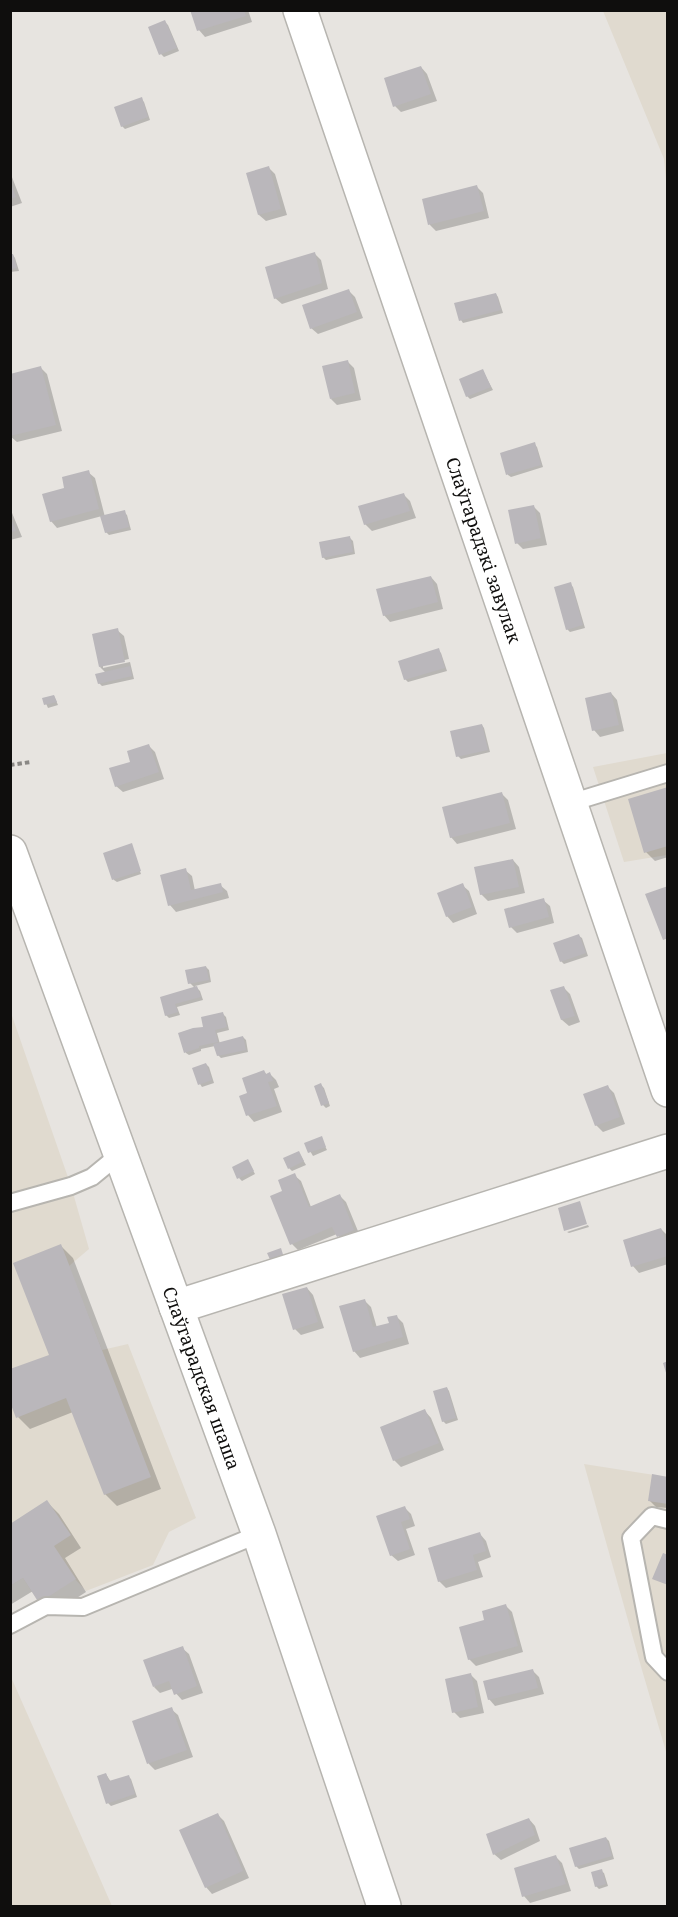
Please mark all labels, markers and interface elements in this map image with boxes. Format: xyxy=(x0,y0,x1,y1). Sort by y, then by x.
street label: Слаўгарадзкі завулак xyxy=(441,454,527,647)
street label: Слаўгарадская шаша xyxy=(158,1283,246,1473)

